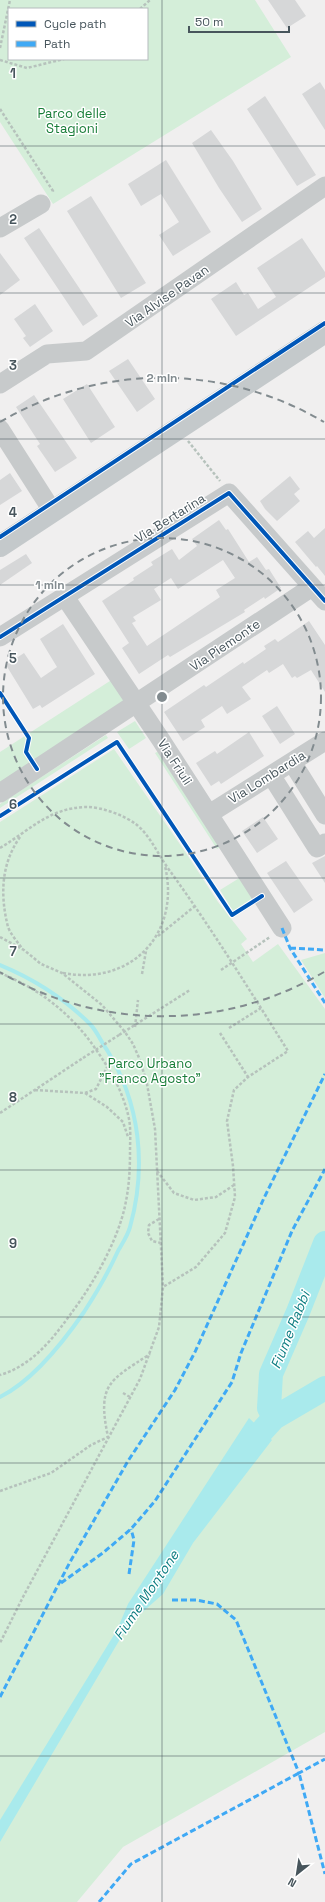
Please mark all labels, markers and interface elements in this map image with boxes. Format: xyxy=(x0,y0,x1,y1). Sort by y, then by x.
legend xyxy=(8,8,148,60)
scale bar xyxy=(189,8,289,34)
text: 50 m xyxy=(195,14,223,30)
text: Cycle path xyxy=(44,16,106,32)
text: Path xyxy=(44,36,70,52)
text: 1 xyxy=(10,65,16,82)
park label: Parco delle Stagioni xyxy=(37,105,107,137)
text: 2 xyxy=(9,211,17,228)
street label: Via Alvise Pavan xyxy=(122,261,212,331)
text: 3 xyxy=(9,357,17,374)
text: 2 min xyxy=(146,370,178,386)
street label: Via Bertarina xyxy=(131,489,209,546)
text: 4 xyxy=(9,504,17,521)
text: 1 min xyxy=(35,577,65,593)
street label: Via Piemonte xyxy=(187,615,263,675)
text: 5 xyxy=(9,650,17,667)
centre of rings xyxy=(155,690,169,704)
street label: Via Friuli xyxy=(154,736,196,788)
street label: Via Lombardia xyxy=(225,746,309,807)
text: 6 xyxy=(9,796,17,813)
text: 7 xyxy=(9,943,17,960)
park label: Parco Urbano "Franco Agosto" xyxy=(99,1055,201,1087)
text: 8 xyxy=(9,1089,17,1106)
text: 9 xyxy=(9,1235,17,1252)
water label: Fiume Rabbi xyxy=(266,1287,314,1371)
water label: Fiume Montone xyxy=(109,1546,183,1643)
north arrow xyxy=(277,1854,317,1894)
text: N xyxy=(285,1875,299,1891)

